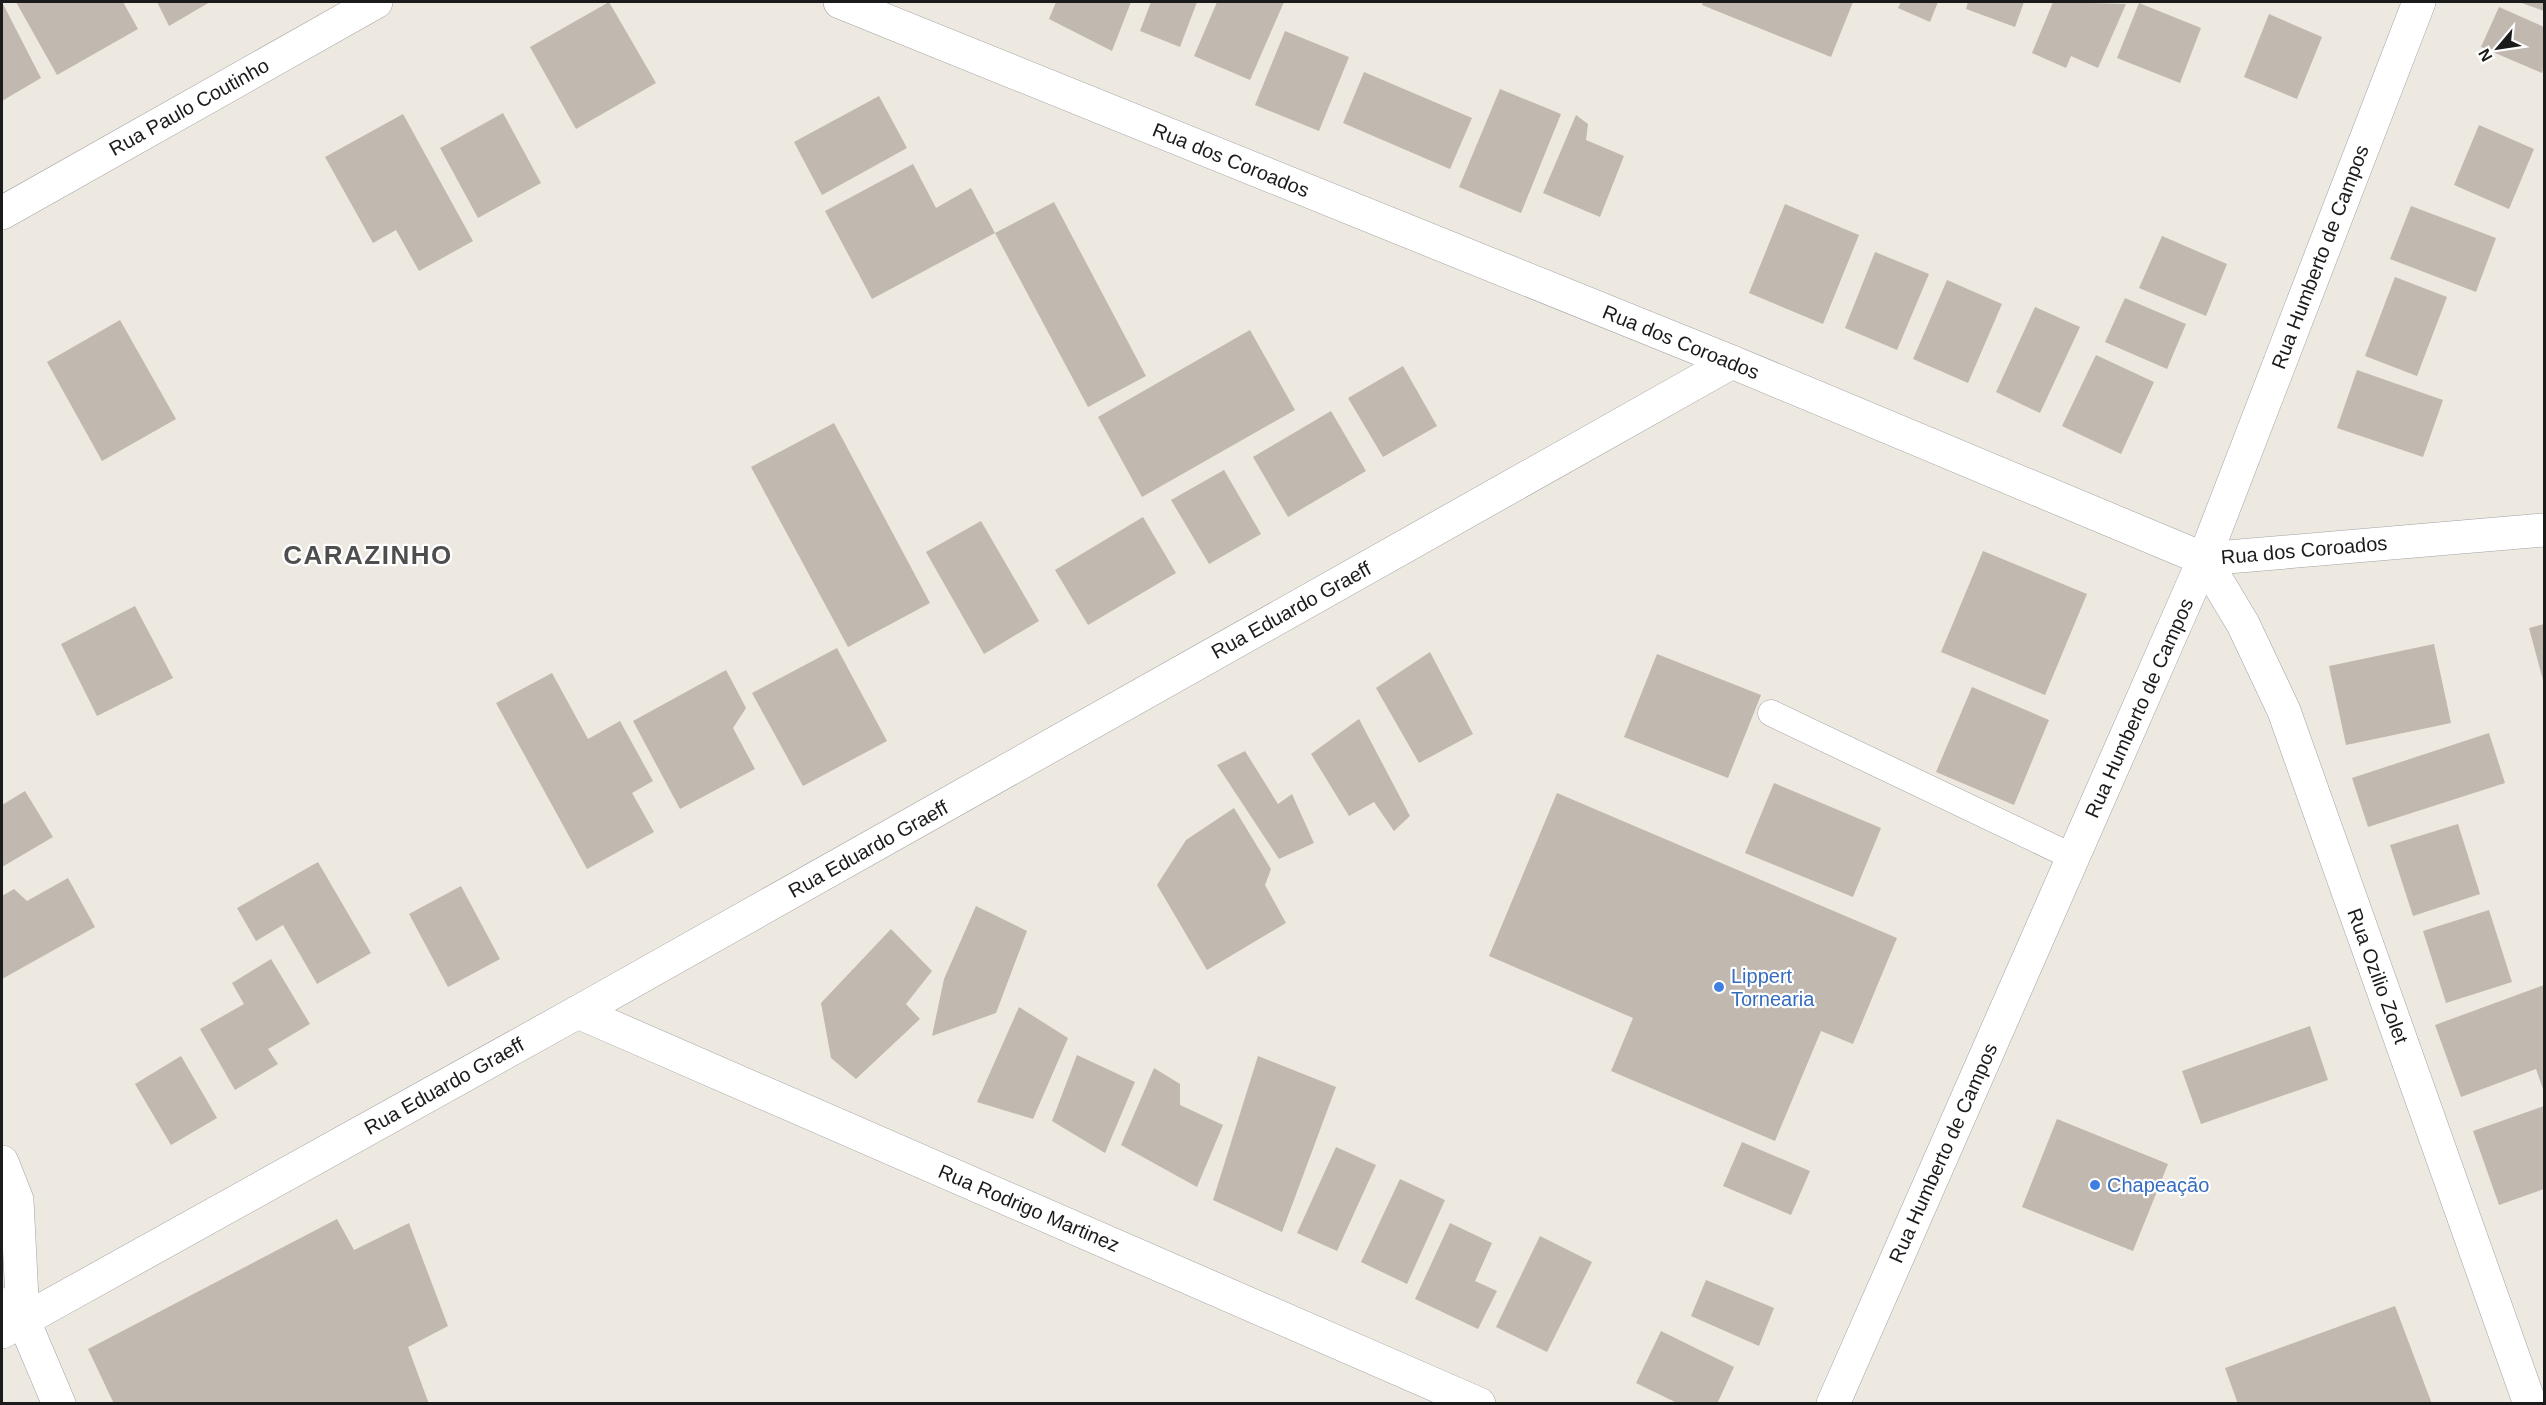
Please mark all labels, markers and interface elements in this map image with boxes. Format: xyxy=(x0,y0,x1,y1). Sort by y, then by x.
north arrow xyxy=(2468,18,2528,78)
text: N xyxy=(2475,46,2496,64)
street label: Rua Paulo Coutinho xyxy=(105,54,273,160)
street label: Rua dos Coroados xyxy=(1150,119,1312,201)
street label: Rua Humberto de Campos xyxy=(2267,142,2373,372)
street label: Rua dos Coroados xyxy=(1600,301,1762,383)
street label: Rua dos Coroados xyxy=(2220,532,2388,568)
district label: CARAZINHO xyxy=(283,540,453,570)
street label: Rua Eduardo Graeff xyxy=(1208,557,1375,663)
street label: Rua Humberto de Campos xyxy=(2081,595,2197,821)
street label: Rua Eduardo Graeff xyxy=(785,796,952,902)
street label: Rua Ozilio Zolet xyxy=(2343,905,2413,1047)
place label: Lippert Tornearia xyxy=(1731,965,1815,1010)
marker: Lippert Tornearia xyxy=(1712,980,1726,994)
street label: Rua Eduardo Graeff xyxy=(361,1033,528,1139)
street label: Rua Humberto de Campos xyxy=(1885,1040,2001,1266)
street label: Rua Rodrigo Martinez xyxy=(935,1160,1123,1256)
place label: Chapeação xyxy=(2107,1174,2209,1196)
marker: Chapeação xyxy=(2088,1178,2102,1192)

